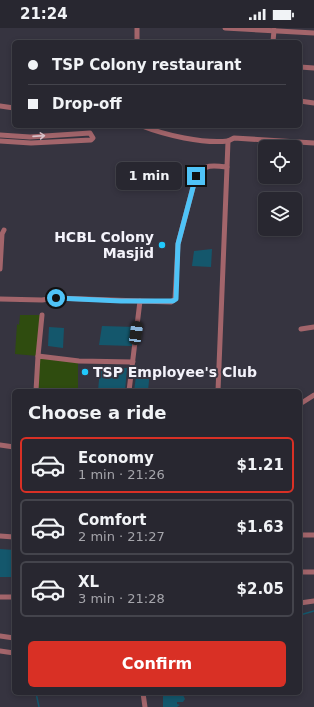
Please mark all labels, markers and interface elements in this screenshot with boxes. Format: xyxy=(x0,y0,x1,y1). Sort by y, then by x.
text: 21:24 xyxy=(20,5,68,23)
text: TSP Colony restaurant xyxy=(52,56,242,74)
text: Drop-off xyxy=(52,95,122,113)
one-way arrow xyxy=(32,133,45,140)
map controls xyxy=(258,140,302,236)
button: locate xyxy=(258,140,302,184)
callout: 1 min xyxy=(116,162,182,190)
route end xyxy=(187,167,205,185)
text: 1 min xyxy=(129,168,169,183)
button: layers xyxy=(258,192,302,236)
place label: HCBL Colony Masjid xyxy=(54,229,154,261)
marker: HCBL Colony Masjid xyxy=(157,240,167,250)
route start xyxy=(47,289,65,307)
car xyxy=(128,320,144,346)
place label: TSP Employee's Club xyxy=(93,364,257,380)
marker: TSP Employee's Club xyxy=(80,367,90,377)
text: Choose a ride xyxy=(28,402,167,423)
icon: car xyxy=(30,447,66,483)
text: Economy xyxy=(78,449,154,467)
text: $1.21 xyxy=(237,456,284,474)
text: 1 min · 21:26 xyxy=(78,467,165,482)
icon: car xyxy=(30,509,66,545)
text: Comfort xyxy=(78,511,146,529)
text: $1.63 xyxy=(237,518,284,536)
text: 2 min · 21:27 xyxy=(78,529,165,544)
icon: car xyxy=(30,571,66,607)
text: XL xyxy=(78,573,99,591)
text: $2.05 xyxy=(237,580,284,598)
text: 3 min · 21:28 xyxy=(78,591,165,606)
button: Confirm xyxy=(28,641,286,687)

